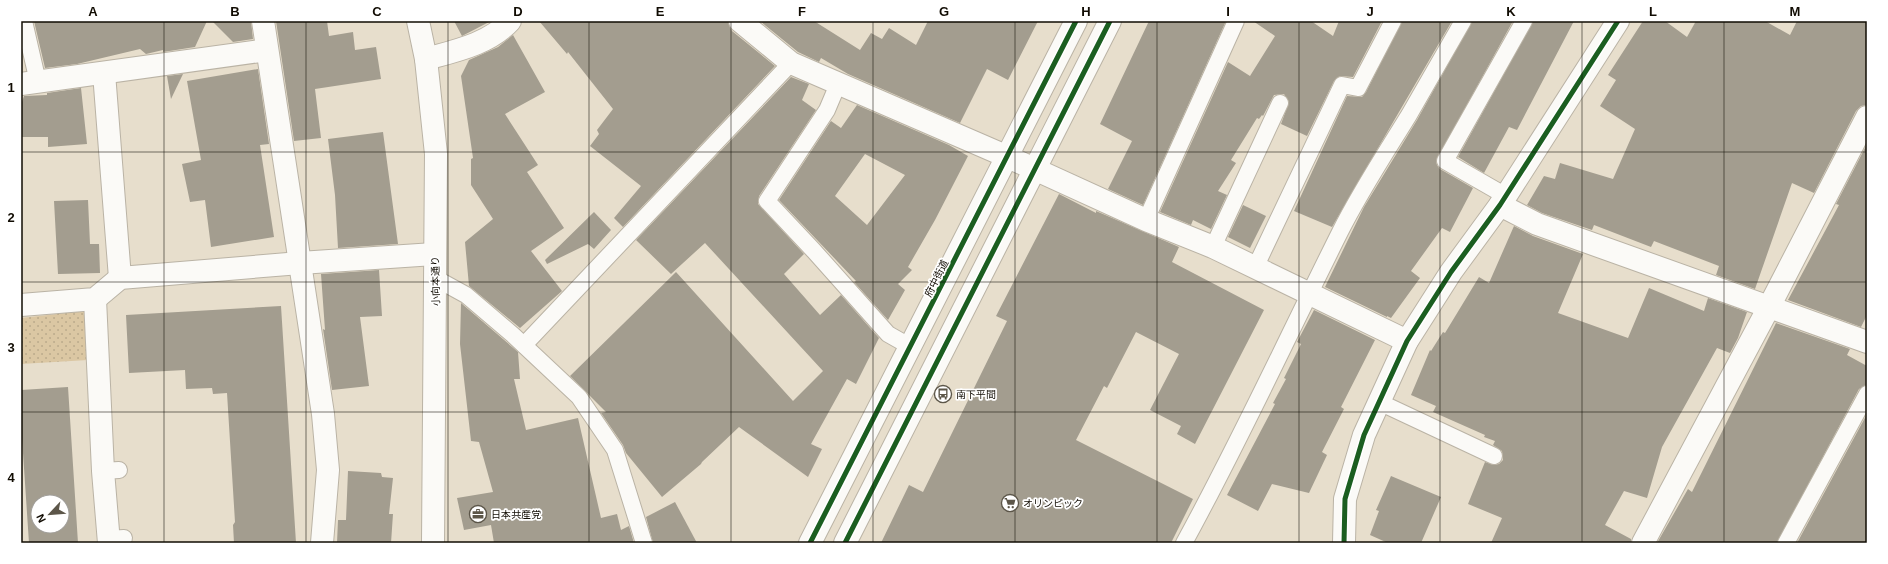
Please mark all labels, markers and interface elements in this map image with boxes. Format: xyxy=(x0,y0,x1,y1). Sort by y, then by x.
text: A xyxy=(88,4,98,19)
text: B xyxy=(230,4,240,19)
text: C xyxy=(372,4,382,19)
text: D xyxy=(513,4,523,19)
text: E xyxy=(656,4,665,19)
text: F xyxy=(798,4,806,19)
text: G xyxy=(939,4,949,19)
text: H xyxy=(1081,4,1091,19)
text: I xyxy=(1226,4,1230,19)
text: J xyxy=(1366,4,1374,19)
text: K xyxy=(1506,4,1516,19)
text: L xyxy=(1649,4,1657,19)
text: M xyxy=(1790,4,1800,19)
text: 1 xyxy=(7,80,15,95)
text: 2 xyxy=(7,210,15,225)
street label: 小向本通り xyxy=(430,256,441,306)
street label: 府中街道 xyxy=(922,258,950,299)
text: 3 xyxy=(7,340,15,355)
bus stop icon: 南下平間 xyxy=(933,384,953,404)
place label: 南下平間 xyxy=(956,389,996,400)
text: 4 xyxy=(7,470,15,485)
supermarket icon: オリンピック xyxy=(1000,493,1020,513)
north arrow xyxy=(30,494,70,534)
place label: オリンピック xyxy=(1023,498,1083,509)
office icon: 日本共産党 xyxy=(468,504,488,524)
place label: 日本共産党 xyxy=(491,509,541,520)
text: N xyxy=(34,512,48,525)

